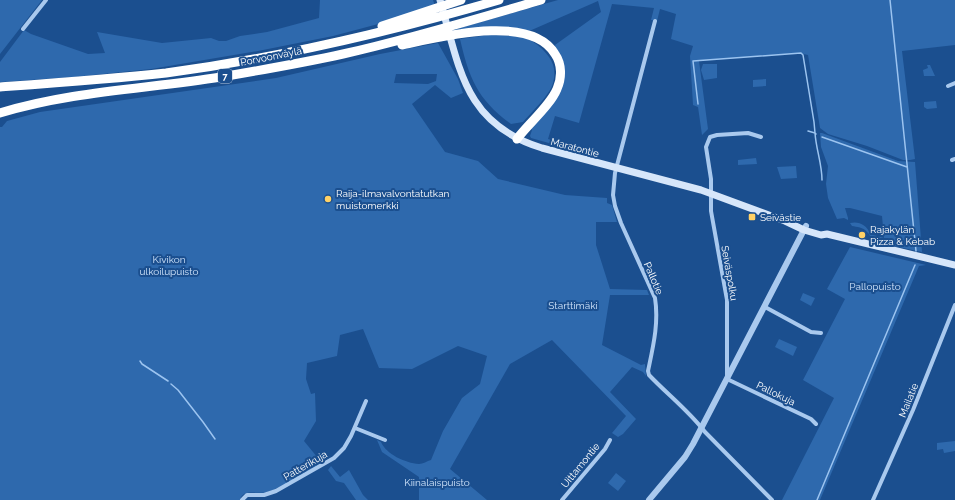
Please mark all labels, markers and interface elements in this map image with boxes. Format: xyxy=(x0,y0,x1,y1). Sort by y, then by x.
street label: Porvoonväylä xyxy=(239,45,303,68)
road number: 7 xyxy=(218,69,232,83)
street label: Maratontie xyxy=(550,136,600,159)
place label: Raija-ilmavalvontatutkan muistomerkki xyxy=(336,188,450,211)
marker: Raija-ilmavalvontatutkan muistomerkki xyxy=(323,194,333,204)
marker: Seivästie xyxy=(747,212,757,222)
place label: Seivästie xyxy=(760,212,801,223)
place label: Rajakylän Pizza & Kebab xyxy=(870,224,935,247)
marker: Rajakylän Pizza & Kebab xyxy=(857,230,867,240)
street label: Seiväspolku xyxy=(719,245,740,302)
park label: Kivikon ulkoilupuisto xyxy=(140,254,198,277)
street label: Pallotie xyxy=(642,260,665,296)
park label: Pallopuisto xyxy=(849,281,901,292)
park label: Starttimäki xyxy=(548,300,598,311)
street label: Pallokuja xyxy=(755,379,797,408)
street label: Mailatie xyxy=(897,381,920,419)
street label: Uittamontie xyxy=(559,441,602,490)
street label: Patterikuja xyxy=(281,448,329,482)
park label: Kiinalaispuisto xyxy=(404,477,470,488)

